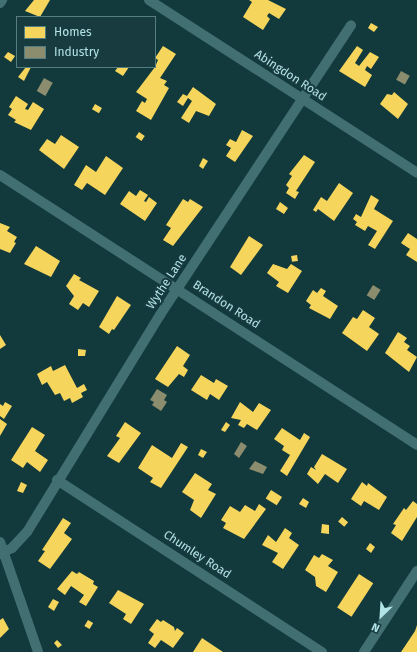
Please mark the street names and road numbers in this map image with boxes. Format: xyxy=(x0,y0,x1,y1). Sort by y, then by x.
street label: Abingdon Road xyxy=(251,47,329,105)
street label: Wythe Lane xyxy=(144,252,190,312)
street label: Brandon Road xyxy=(190,278,262,332)
street label: Chumley Road xyxy=(161,528,233,582)

